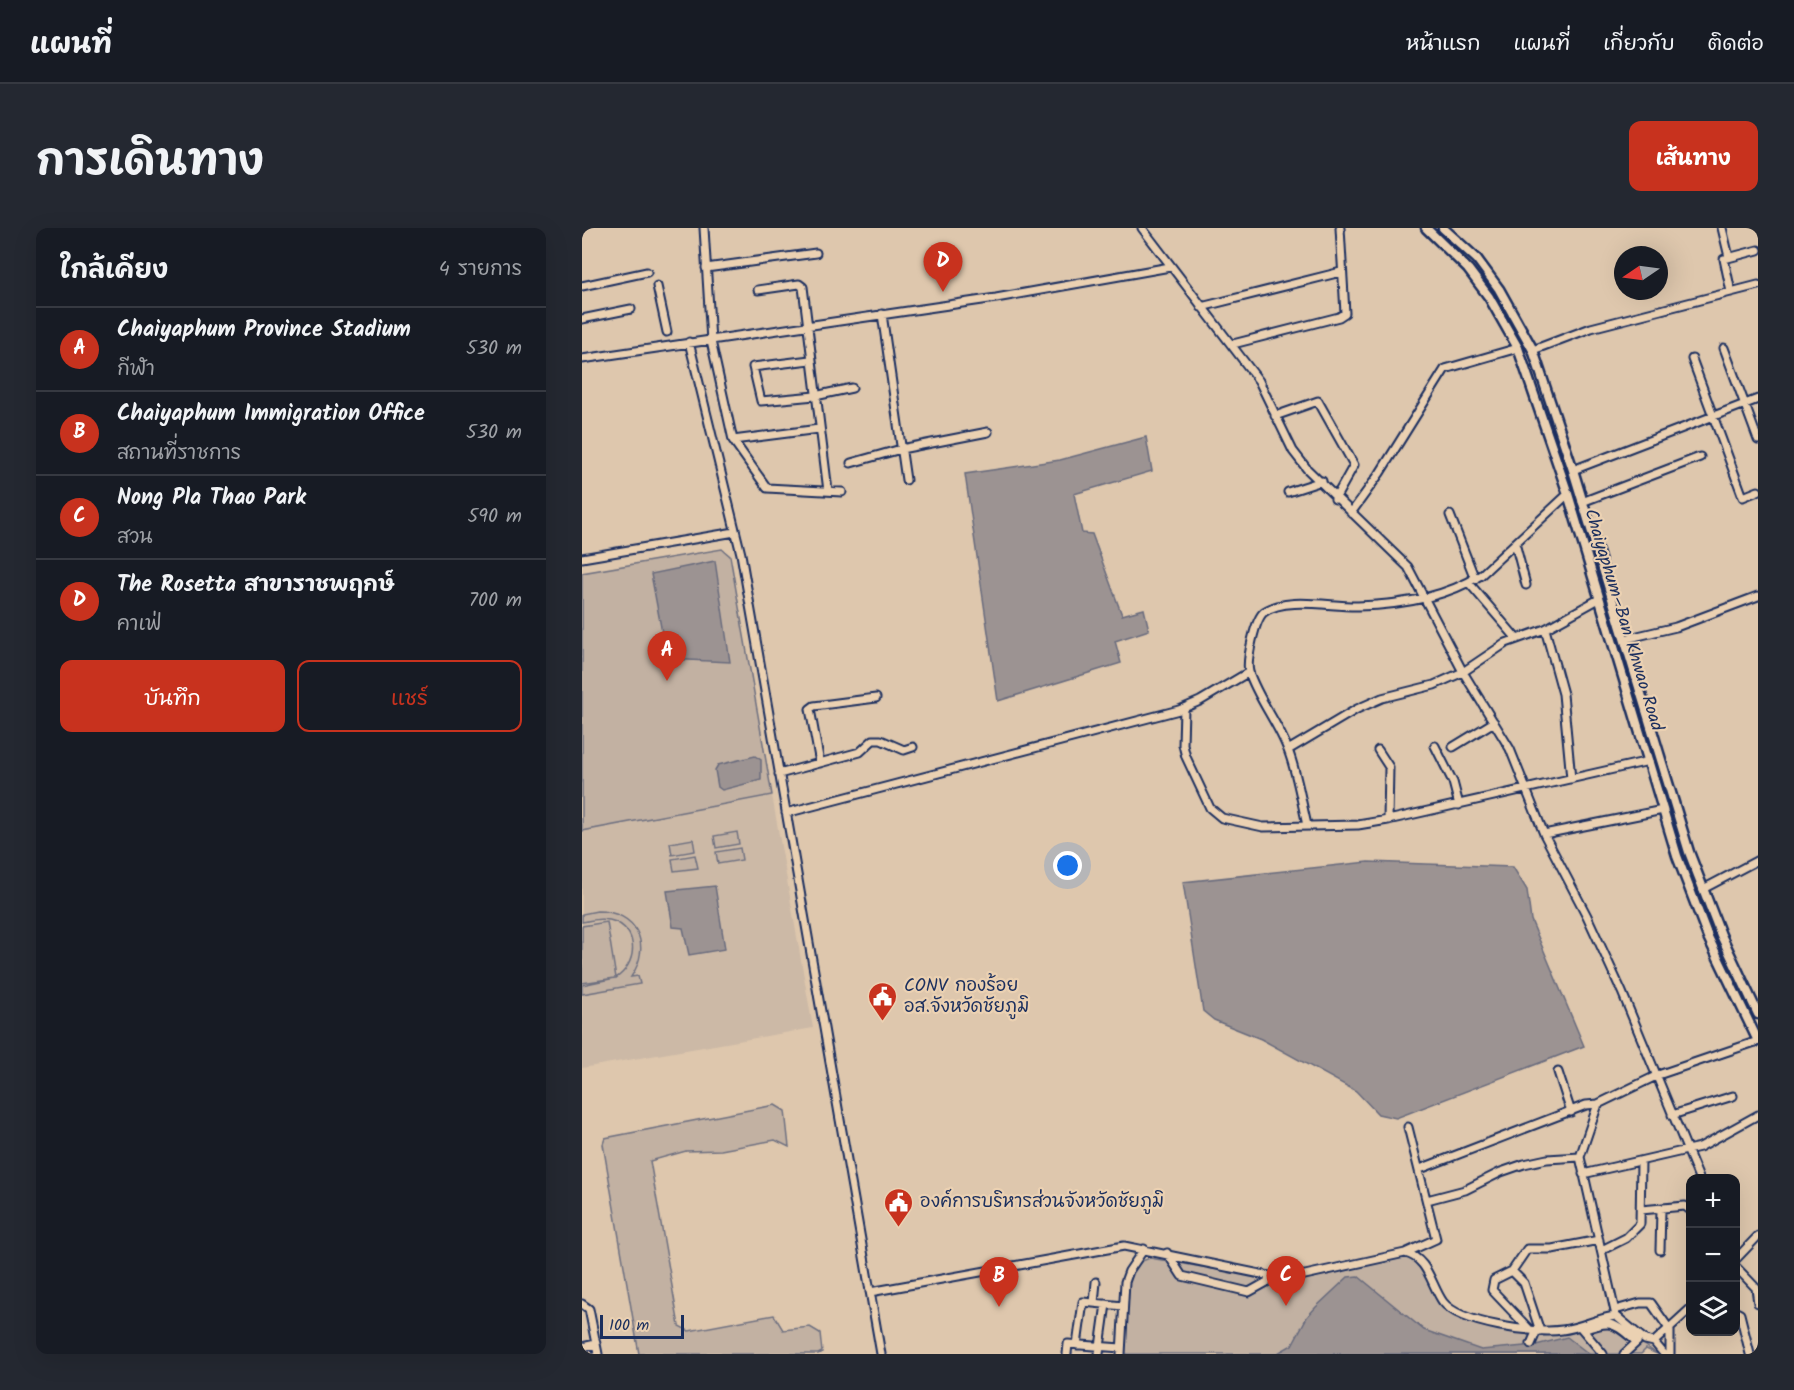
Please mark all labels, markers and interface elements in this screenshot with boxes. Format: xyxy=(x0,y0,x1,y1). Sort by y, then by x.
text: แผนที่ xyxy=(30,23,112,68)
text: หน้าแรก xyxy=(1406,28,1481,61)
text: แผนที่ xyxy=(1514,28,1570,61)
text: เกี่ยวกับ xyxy=(1603,28,1675,61)
text: ติดต่อ xyxy=(1708,28,1764,61)
button: เส้นทาง xyxy=(1629,121,1758,191)
text: การเดินทาง xyxy=(36,129,264,196)
pin: D xyxy=(924,242,962,292)
north arrow xyxy=(1614,246,1668,300)
text: ใกล้เคียง xyxy=(60,250,168,292)
text: 4 รายการ xyxy=(439,254,522,286)
text: Chaiyaphum Province Stadium xyxy=(117,313,411,348)
text: A xyxy=(73,333,86,365)
text: 530 m xyxy=(466,333,522,365)
text: กีฬา xyxy=(117,354,155,386)
text: Chaiyaphum Immigration Office xyxy=(117,397,425,432)
text: B xyxy=(73,417,86,449)
text: 530 m xyxy=(466,417,522,449)
text: สถานที่ราชการ xyxy=(117,438,241,470)
text: Nong Pla Thao Park xyxy=(117,481,306,516)
text: C xyxy=(73,501,86,533)
text: 590 m xyxy=(468,501,522,533)
street label: Chaiyaphum–Ban Khwao Road xyxy=(1575,505,1671,736)
text: สวน xyxy=(117,522,153,554)
text: The Rosetta สาขาราชพฤกษ์ xyxy=(117,568,395,603)
text: D xyxy=(73,585,86,617)
text: 700 m xyxy=(469,585,522,617)
text: คาเฟ่ xyxy=(117,609,162,641)
pin: A xyxy=(648,632,686,681)
button: บันทึก xyxy=(60,660,285,732)
button: แชร์ xyxy=(297,660,522,732)
your location xyxy=(1053,851,1082,880)
place label: CONV กองร้อย อส.จังหวัดชัยภูมิ xyxy=(904,972,1029,1022)
public building icon: CONV กองร้อย อส.จังหวัดชัยภูมิ xyxy=(867,980,899,1022)
map controls xyxy=(1686,1174,1740,1336)
button: + xyxy=(1686,1174,1740,1228)
public building icon: องค์การบริหารส่วนจังหวัดชัยภูมิ xyxy=(883,1186,915,1228)
place label: องค์การบริหารส่วนจังหวัดชัยภูมิ xyxy=(920,1188,1164,1217)
button: − xyxy=(1686,1228,1740,1282)
pin: C xyxy=(1266,1256,1306,1306)
pin: B xyxy=(980,1258,1018,1307)
button: layers xyxy=(1686,1282,1740,1336)
scale bar xyxy=(600,1312,684,1340)
text: 100 m xyxy=(609,1313,649,1338)

